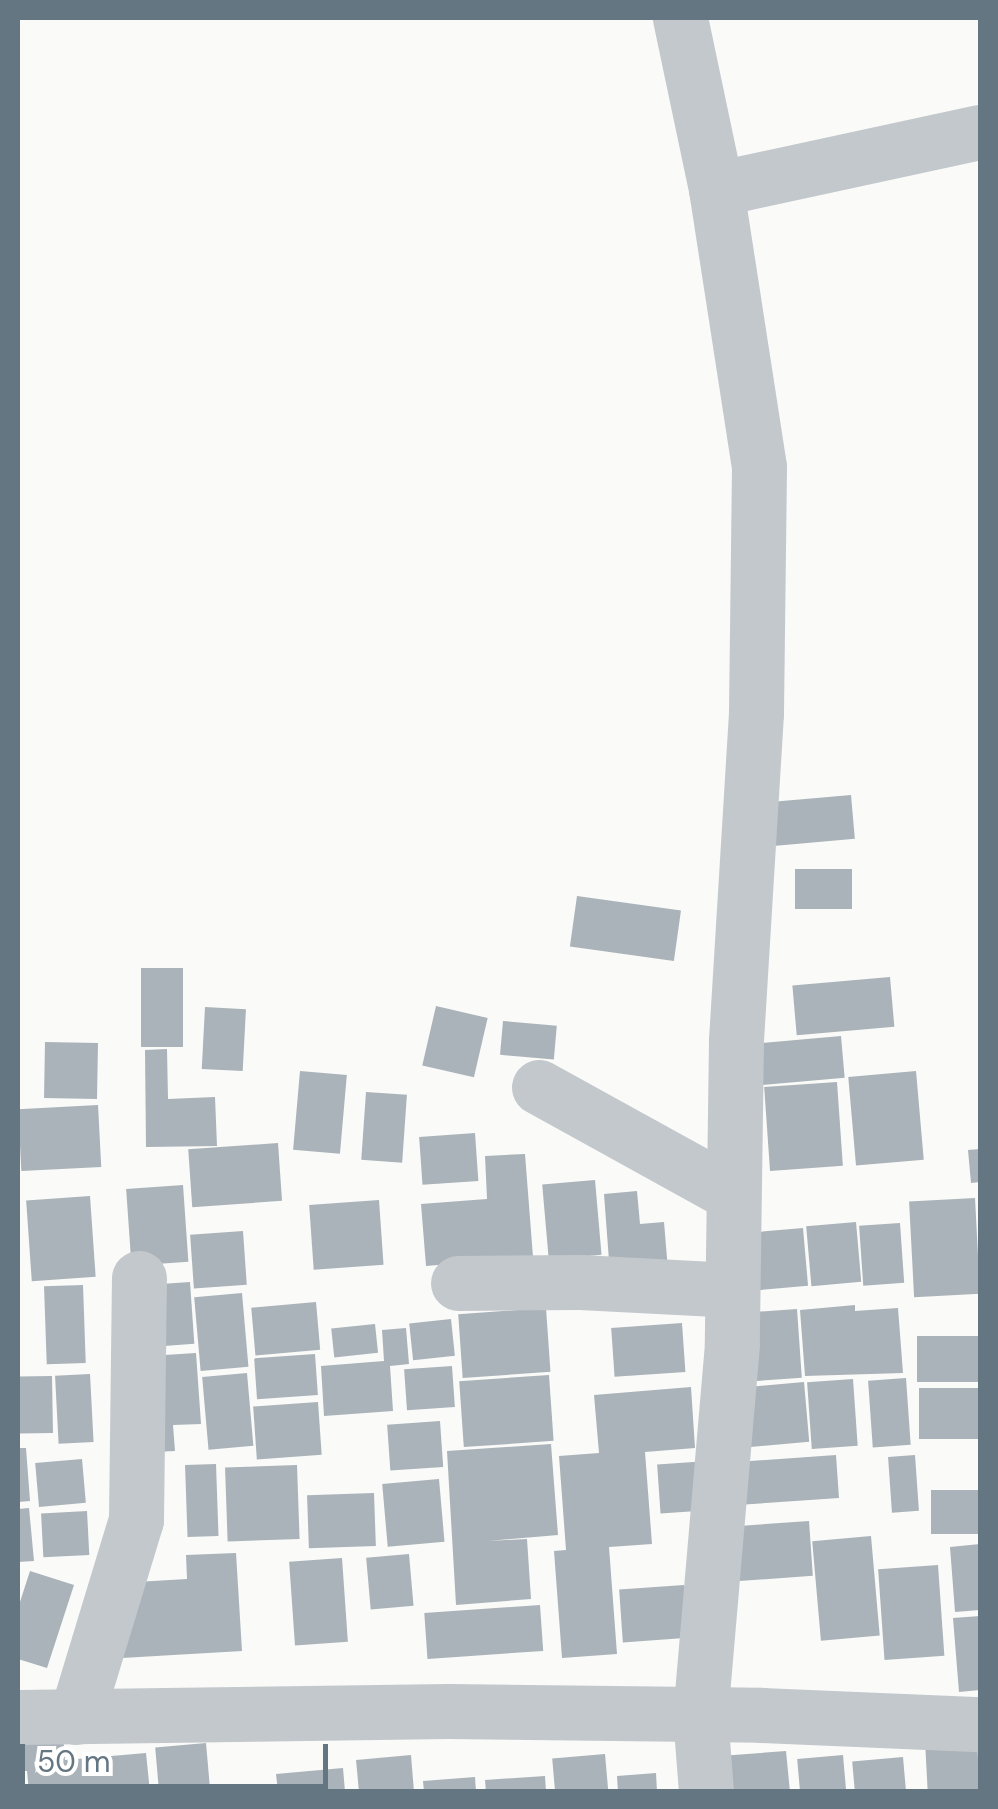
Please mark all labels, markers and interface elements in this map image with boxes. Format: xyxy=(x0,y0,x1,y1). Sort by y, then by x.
scale bar xyxy=(25,1724,332,1786)
text: 50 m xyxy=(37,1742,111,1781)

